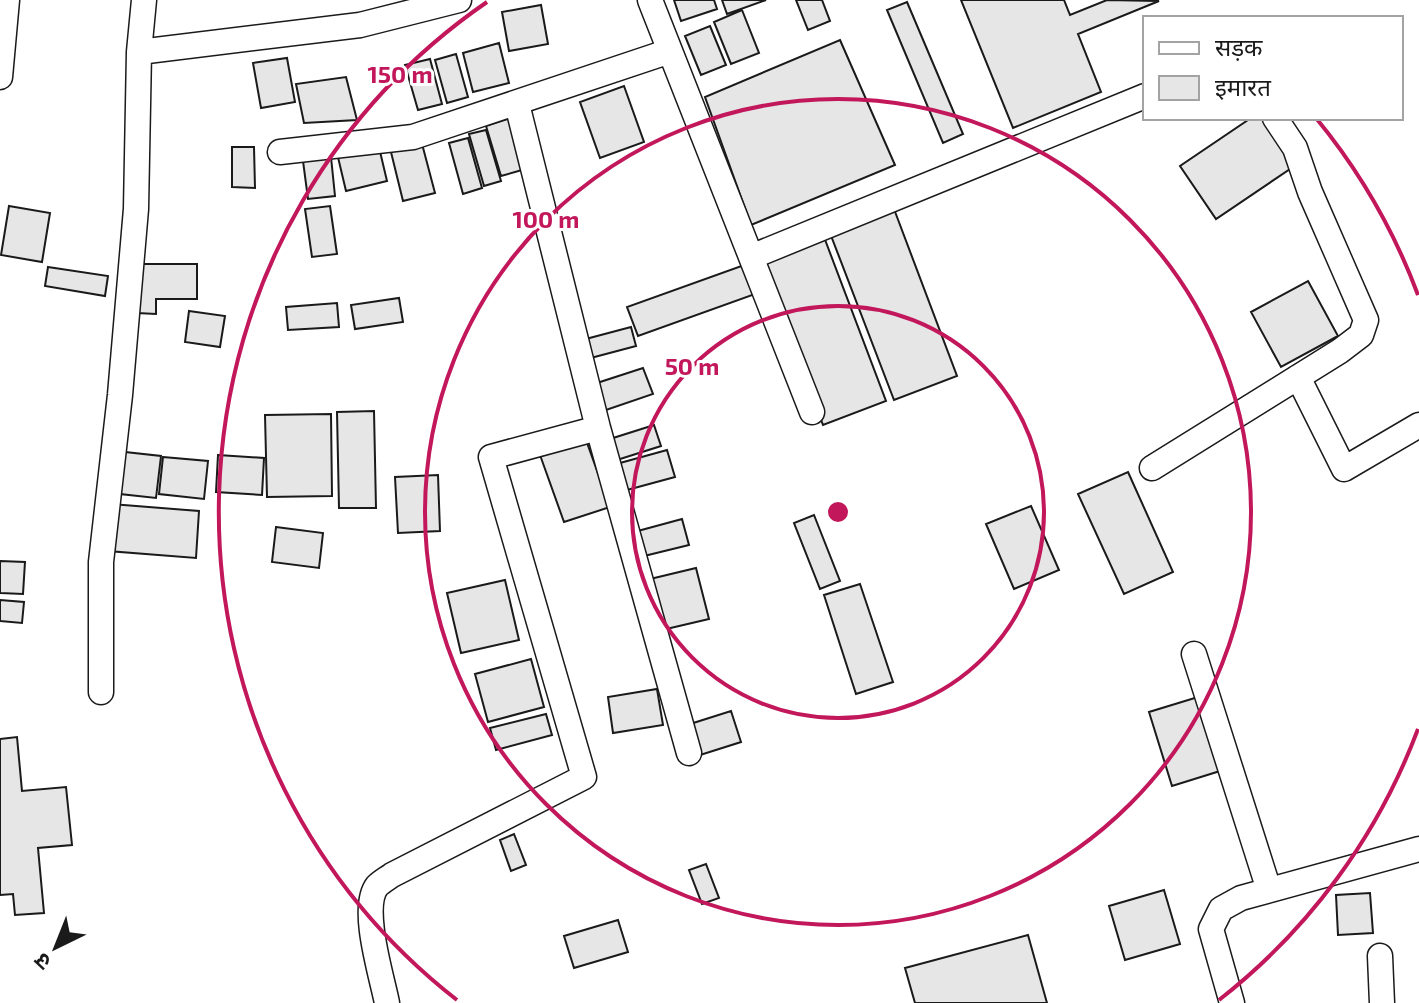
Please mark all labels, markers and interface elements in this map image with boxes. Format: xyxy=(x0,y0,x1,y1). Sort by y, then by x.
legend xyxy=(1143,16,1403,120)
text: सड़क xyxy=(1215,32,1263,61)
text: 150 m xyxy=(367,59,433,88)
text: इमारत xyxy=(1215,72,1272,101)
text: 100 m xyxy=(513,204,579,233)
text: 50 m xyxy=(665,351,719,380)
centre of rings xyxy=(824,498,852,526)
north arrow xyxy=(16,907,96,987)
text: उ xyxy=(27,948,55,976)

